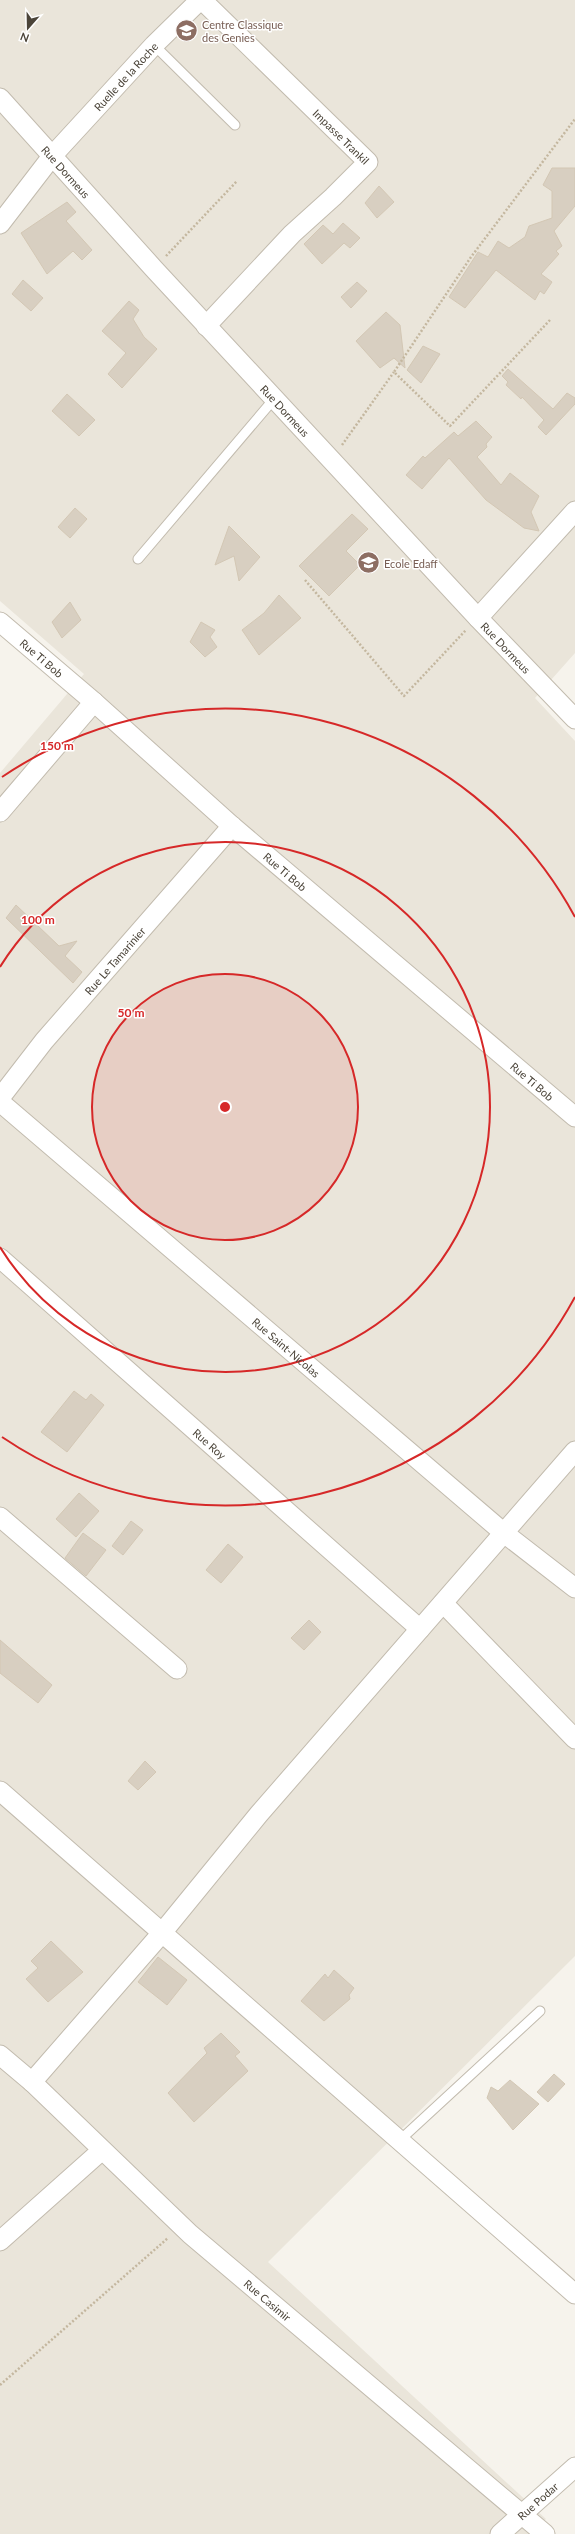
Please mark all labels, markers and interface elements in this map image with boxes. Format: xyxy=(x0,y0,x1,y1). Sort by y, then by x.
north arrow xyxy=(8,8,48,48)
school or university icon: Centre Classique des Genies xyxy=(173,17,199,43)
place label: Centre Classique des Genies xyxy=(202,18,283,44)
text: N xyxy=(18,30,31,45)
street label: Ruelle de la Roche xyxy=(91,39,160,113)
street label: Impasse Trankil xyxy=(311,106,372,166)
street label: Rue Dormeus xyxy=(39,143,93,201)
street label: Rue Dormeus xyxy=(258,382,313,439)
school or university icon: Ecole Edaff xyxy=(355,550,381,576)
place label: Ecole Edaff xyxy=(384,557,438,570)
street label: Rue Dormeus xyxy=(479,619,534,676)
street label: Rue Ti Bob xyxy=(18,636,66,680)
text: 150 m xyxy=(40,738,74,753)
street label: Rue Ti Bob xyxy=(261,849,310,893)
text: 100 m xyxy=(21,912,55,927)
street label: Rue Le Tamarinier xyxy=(81,924,147,997)
text: 50 m xyxy=(118,1005,144,1020)
street label: Rue Ti Bob xyxy=(508,1059,557,1103)
centre of rings xyxy=(218,1100,232,1114)
street label: Rue Saint-Nicolas xyxy=(250,1315,323,1380)
street label: Rue Roy xyxy=(191,1425,229,1462)
street label: Rue Casimir xyxy=(242,2276,294,2323)
street label: Rue Podar xyxy=(514,2479,560,2522)

